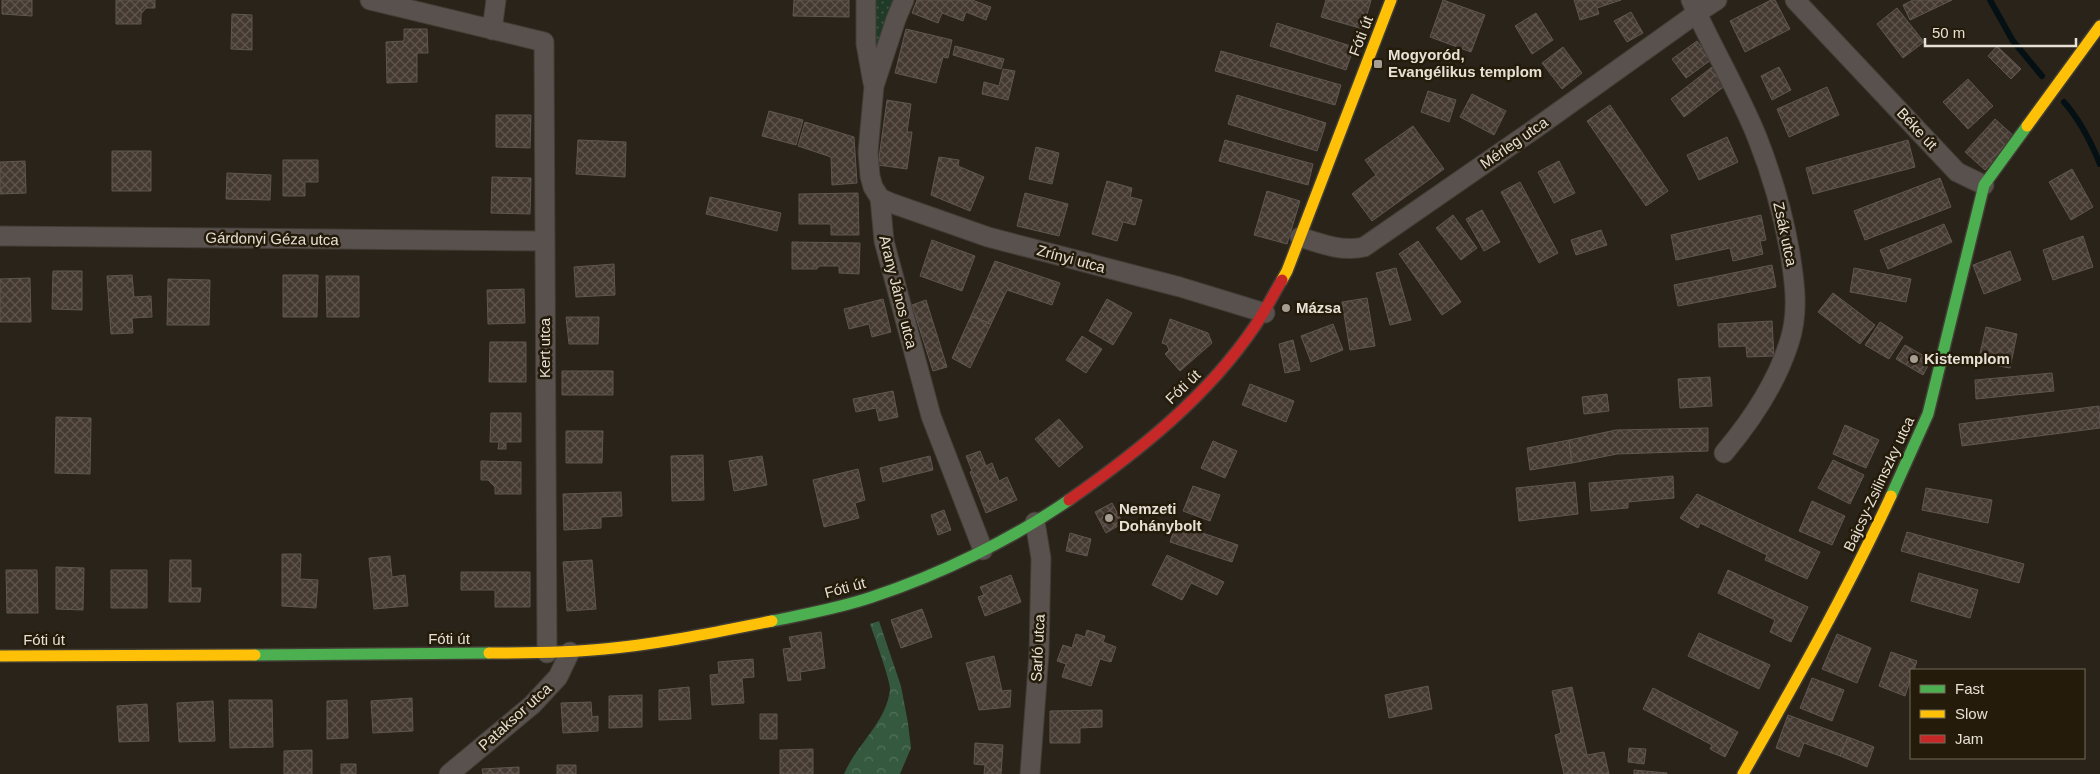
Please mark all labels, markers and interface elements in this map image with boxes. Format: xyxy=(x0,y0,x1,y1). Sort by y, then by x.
street label: Fóti út xyxy=(1345,13,1376,58)
scale bar xyxy=(1925,15,2076,47)
text: 50 m xyxy=(1932,24,1965,41)
place label: Mogyoród, Evangélikus templom xyxy=(1388,46,1542,80)
marker: Mogyoród, Evangélikus templom xyxy=(1372,58,1384,70)
street label: Béke út xyxy=(1894,104,1941,154)
street label: Mérleg utca xyxy=(1477,113,1551,172)
street label: Zsák utca xyxy=(1770,200,1801,268)
street label: Gárdonyi Géza utca xyxy=(205,229,340,248)
street label: Arany János utca xyxy=(876,234,921,351)
street label: Zrínyi utca xyxy=(1035,241,1108,276)
place label: Mázsa xyxy=(1296,299,1342,316)
marker: Mázsa xyxy=(1280,302,1292,314)
street label: Kert utca xyxy=(536,317,553,378)
place label: Kistemplom xyxy=(1924,350,2010,367)
marker: Kistemplom xyxy=(1908,353,1920,365)
street label: Fóti út xyxy=(1162,365,1204,407)
street label: Bajcsy-Zsilinszky utca xyxy=(1840,413,1918,554)
place label: Nemzeti Dohánybolt xyxy=(1119,500,1202,534)
marker: Nemzeti Dohánybolt xyxy=(1103,512,1115,524)
street label: Fóti út xyxy=(823,574,868,601)
street label: Sarló utca xyxy=(1027,613,1048,682)
street label: Fóti út xyxy=(428,630,471,647)
street label: Fóti út xyxy=(23,631,66,648)
legend xyxy=(1910,669,2085,759)
street label: Pataksor utca xyxy=(475,679,555,754)
text: Fast xyxy=(1955,680,1985,697)
text: Slow xyxy=(1955,705,1988,722)
text: Jam xyxy=(1955,730,1983,747)

